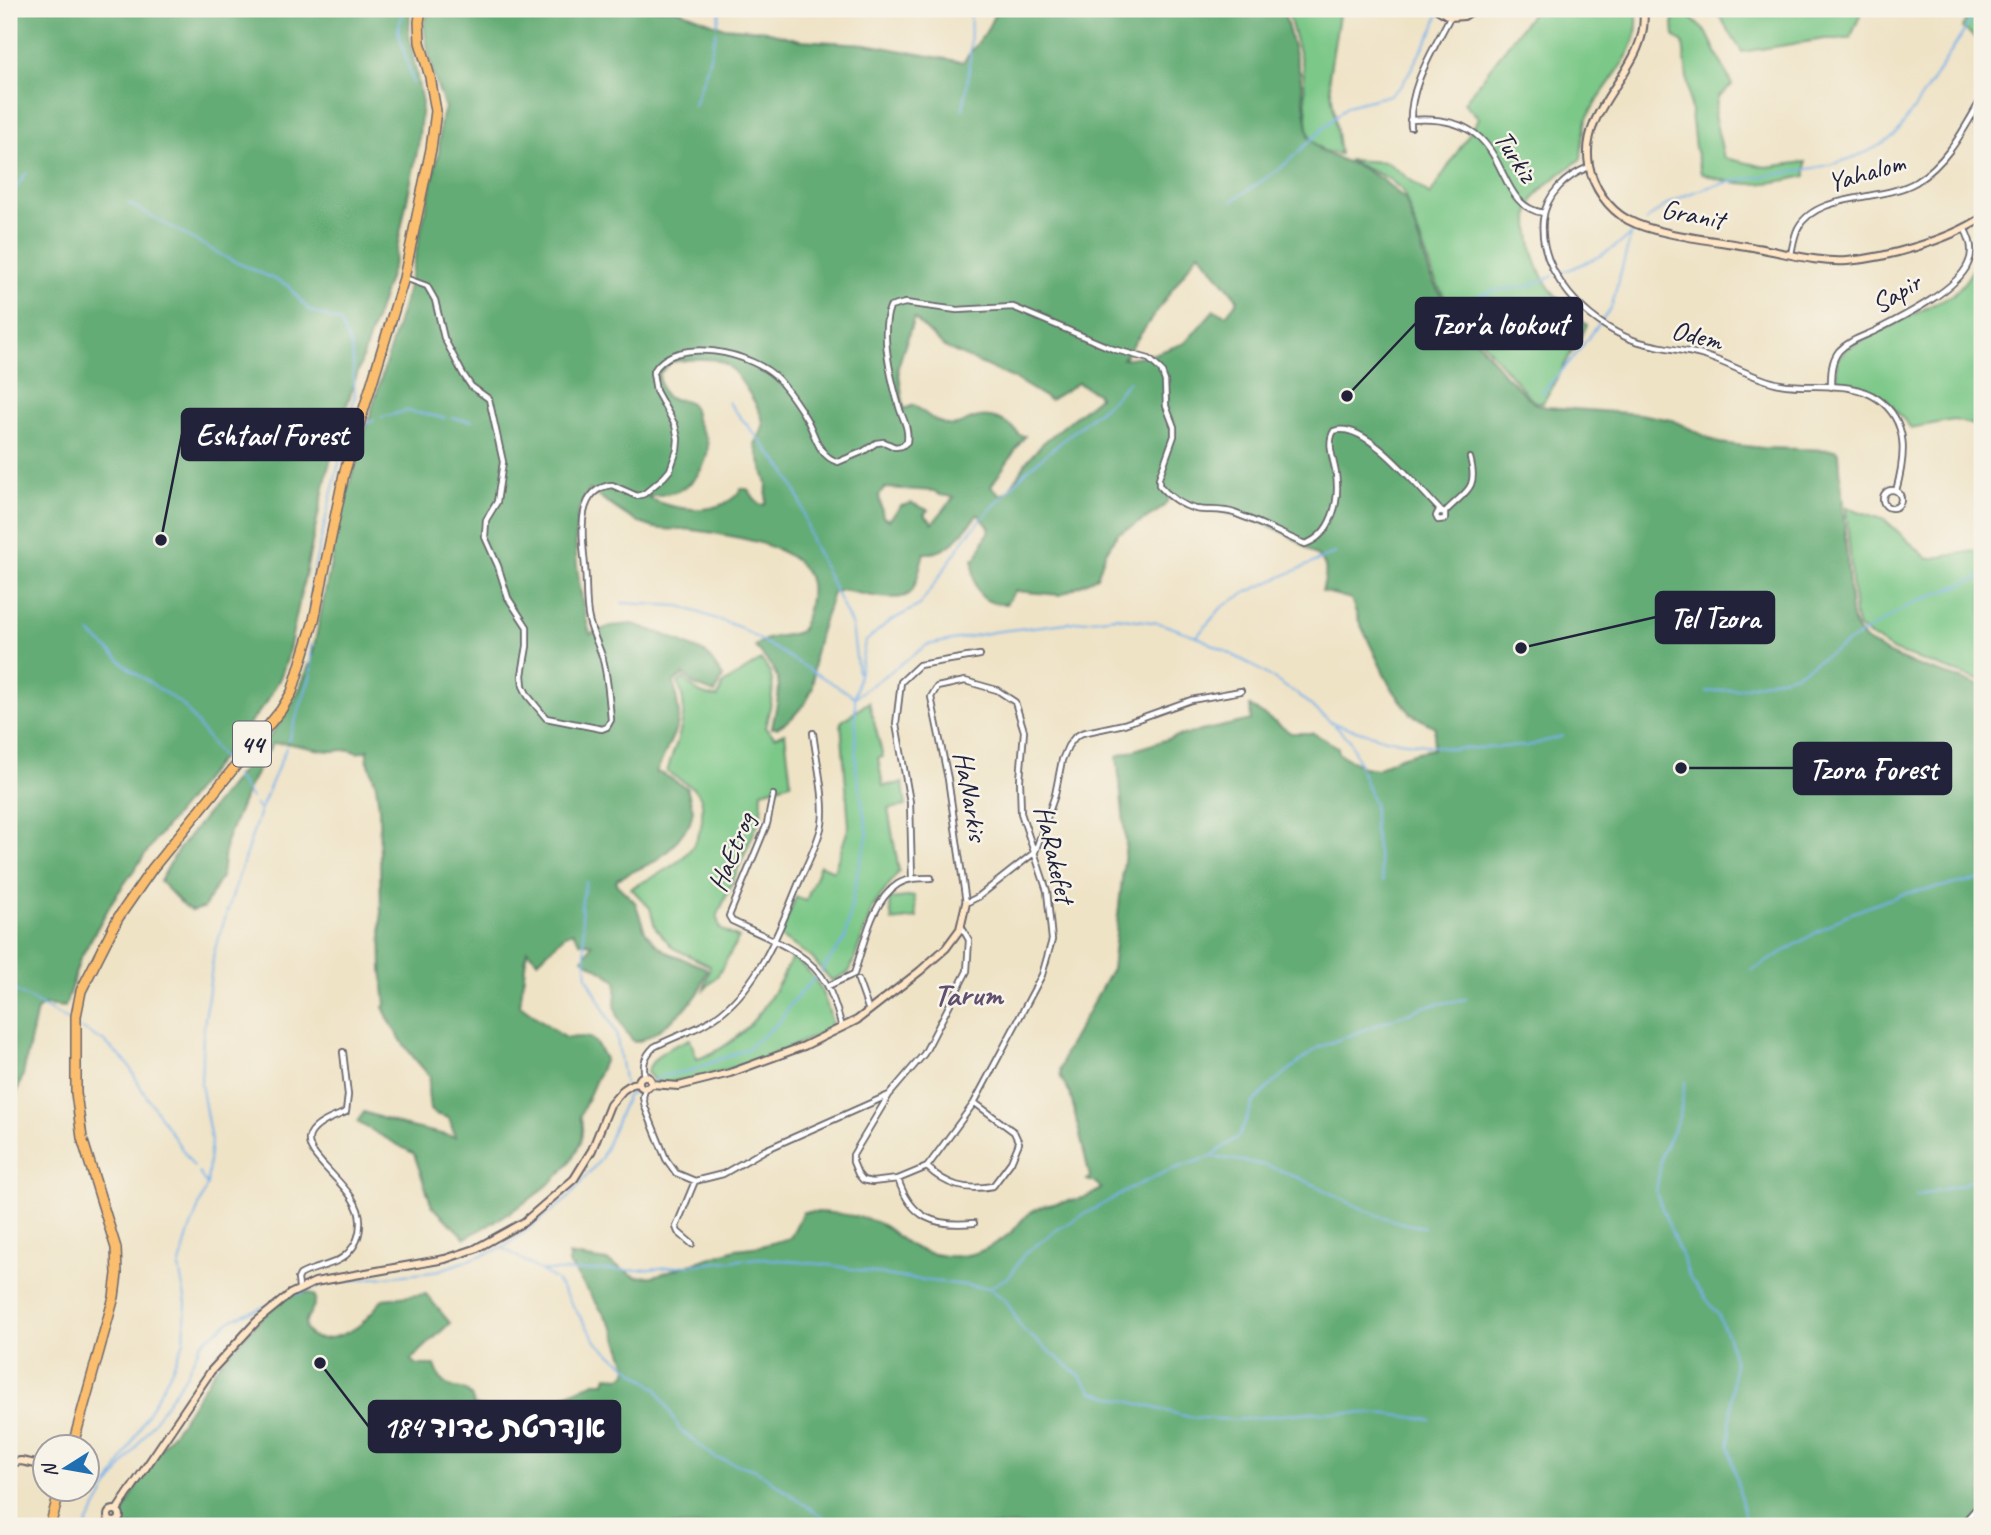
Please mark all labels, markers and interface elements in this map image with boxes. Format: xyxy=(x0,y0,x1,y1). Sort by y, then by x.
street label: Turkiz xyxy=(1486,123,1547,190)
street label: Yahalom xyxy=(1823,144,1910,200)
street label: Granit xyxy=(1659,191,1731,238)
street label: Sapir xyxy=(1865,264,1929,321)
callout: Tzor'a lookout xyxy=(1416,298,1582,349)
text: Tzor'a lookout xyxy=(1430,305,1573,343)
street label: Odem xyxy=(1668,312,1728,359)
callout: Eshtaol Forest xyxy=(182,409,363,460)
text: Eshtaol Forest xyxy=(196,416,351,454)
callout: Tel Tzora xyxy=(1656,592,1774,643)
text: Tel Tzora xyxy=(1670,599,1763,637)
road number: 44 xyxy=(233,722,271,766)
callout: Tzora Forest xyxy=(1794,743,1951,794)
street label: HaNarkis xyxy=(946,749,996,846)
text: Tzora Forest xyxy=(1809,750,1940,788)
street label: HaRakefet xyxy=(1027,802,1084,910)
street label: HaEtrog xyxy=(699,806,763,897)
district label: Tarum xyxy=(934,974,1005,1015)
callout: אנדרטת גדוד 184 xyxy=(369,1401,620,1452)
text: אנדרטת גדוד 184 xyxy=(382,1408,606,1446)
north arrow xyxy=(32,1434,102,1504)
text: N xyxy=(37,1460,63,1479)

